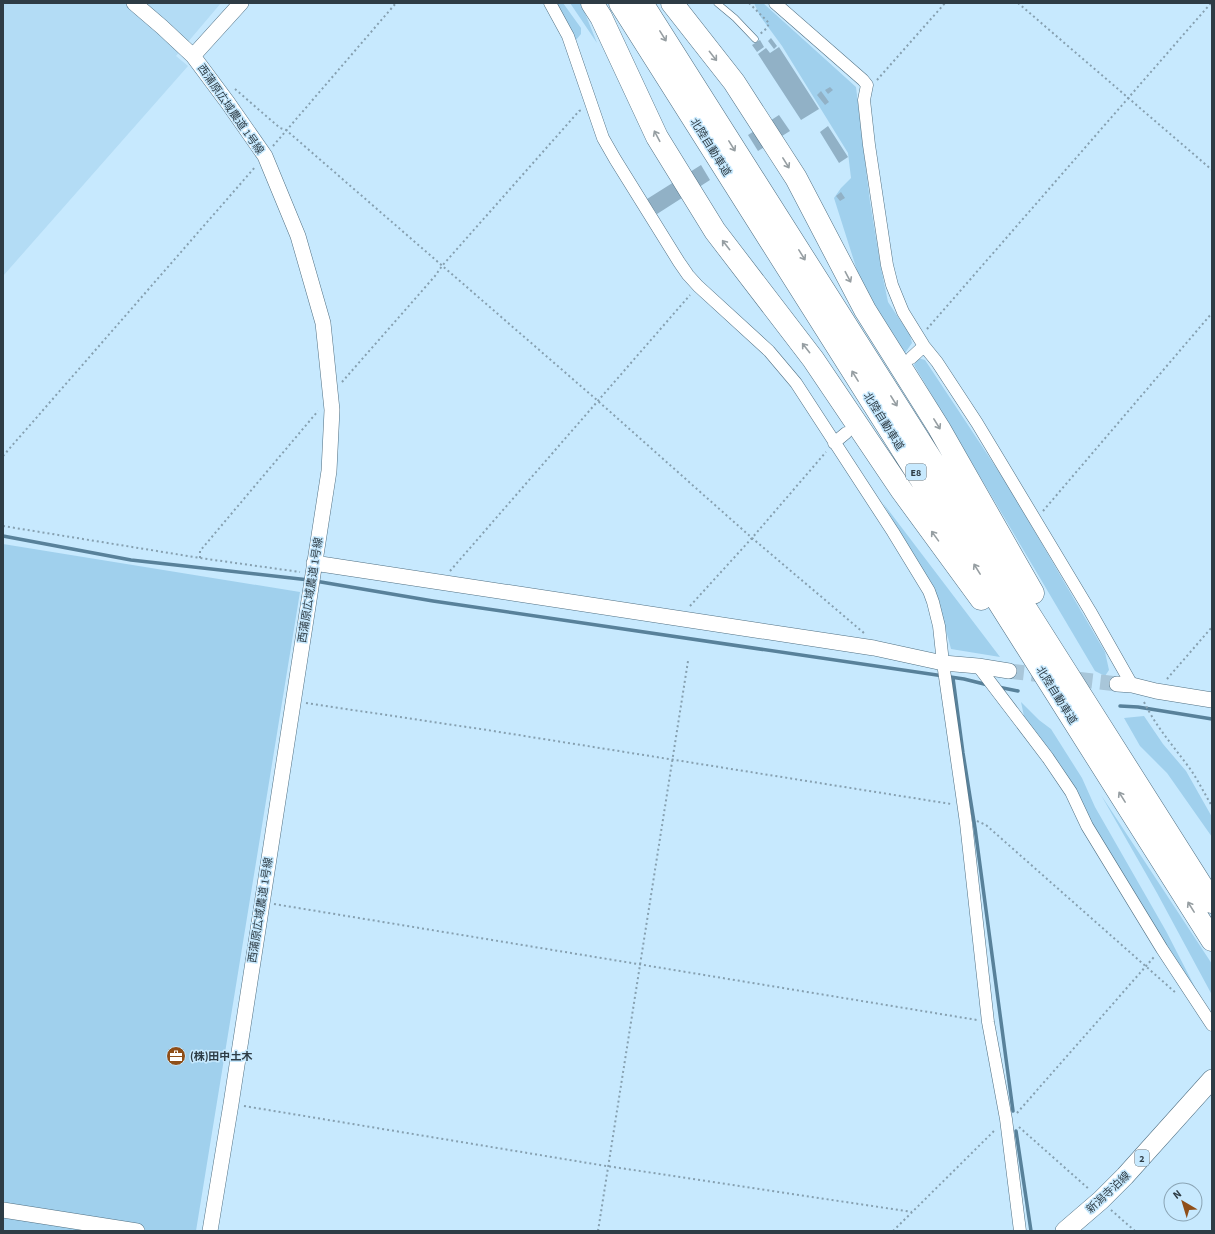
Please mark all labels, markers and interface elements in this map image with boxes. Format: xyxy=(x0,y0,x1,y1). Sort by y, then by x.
one-way arrow xyxy=(659,30,667,42)
one-way arrow xyxy=(709,50,718,61)
street label: 西蒲原広域農道 1号線 xyxy=(194,61,267,157)
street label: 北陸自動車道 xyxy=(687,115,734,179)
one-way arrow xyxy=(653,130,660,142)
one-way arrow xyxy=(729,140,737,152)
one-way arrow xyxy=(783,157,791,169)
one-way arrow xyxy=(722,240,730,251)
one-way arrow xyxy=(798,250,806,261)
one-way arrow xyxy=(845,271,852,283)
one-way arrow xyxy=(801,343,810,354)
one-way arrow xyxy=(851,370,859,382)
street label: 北陸自動車道 xyxy=(860,389,907,453)
one-way arrow xyxy=(890,395,898,406)
one-way arrow xyxy=(933,418,941,429)
road number: E8 xyxy=(906,464,926,480)
one-way arrow xyxy=(931,531,939,542)
street label: 西蒲原広域農道 1号線 xyxy=(295,536,326,644)
one-way arrow xyxy=(973,564,981,575)
street label: 北陸自動車道 xyxy=(1033,663,1080,727)
one-way arrow xyxy=(1117,791,1125,803)
street label: 西蒲原広域農道 1号線 xyxy=(245,856,276,964)
one-way arrow xyxy=(1187,902,1195,913)
office icon: (株)田中土木 xyxy=(165,1045,187,1067)
place label: (株)田中土木 xyxy=(190,1049,253,1064)
road number: 2 xyxy=(1135,1150,1149,1166)
street label: 新潟寺泊線 xyxy=(1083,1168,1134,1217)
north arrow xyxy=(1163,1182,1203,1222)
text: N xyxy=(1170,1186,1185,1203)

